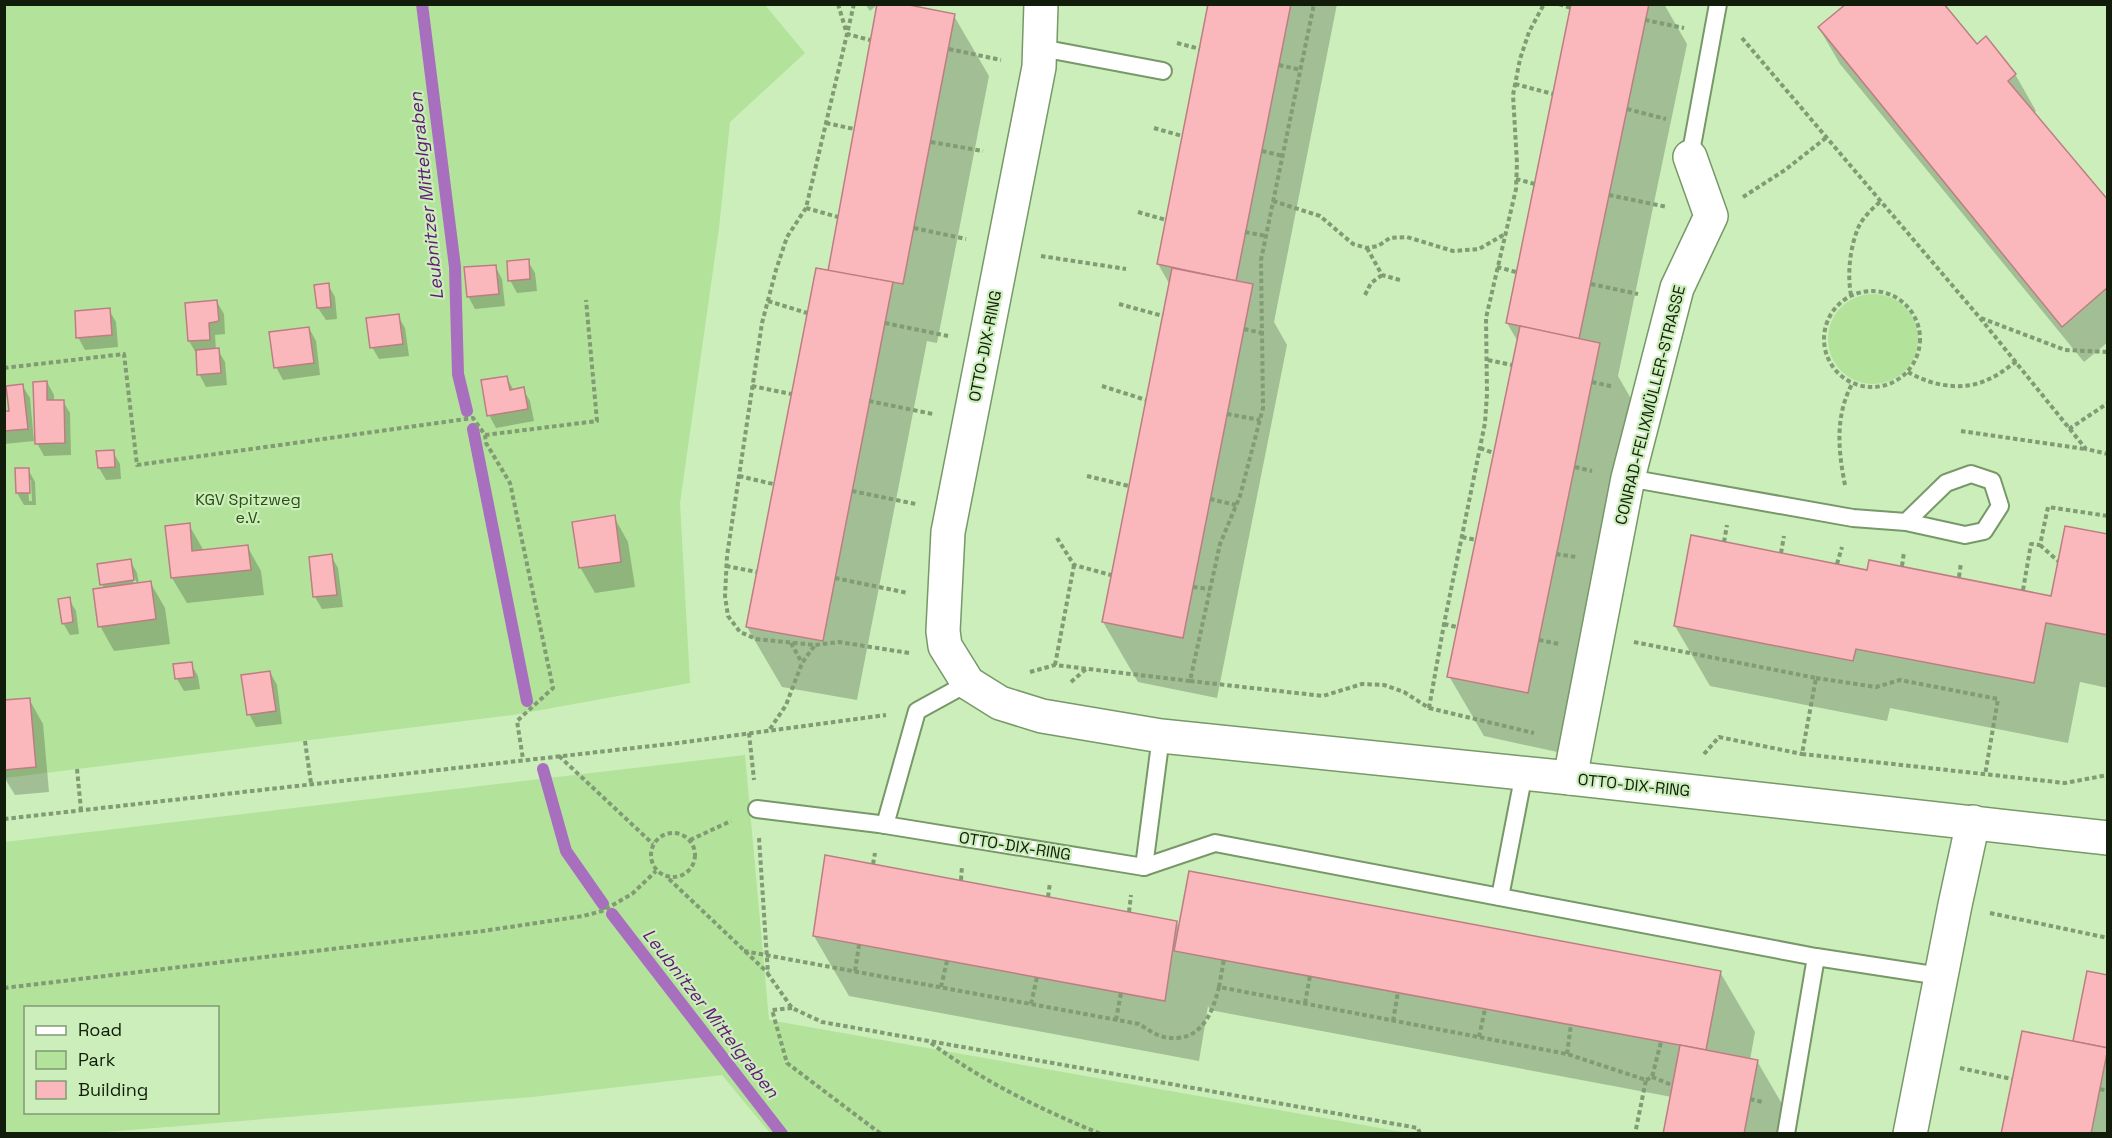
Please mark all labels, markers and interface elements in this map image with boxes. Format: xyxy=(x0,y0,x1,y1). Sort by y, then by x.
water label: Leubnitzer Mittelgraben xyxy=(404,90,448,301)
street label: CONRAD-FELIXMÜLLER-STRASSE xyxy=(1610,283,1690,527)
street label: OTTO-DIX-RING xyxy=(964,289,1006,403)
park label: KGV Spitzweg e.V. xyxy=(195,489,301,528)
street label: OTTO-DIX-RING xyxy=(1577,769,1691,801)
street label: OTTO-DIX-RING xyxy=(958,827,1072,865)
water label: Leubnitzer Mittelgraben xyxy=(638,924,785,1103)
legend xyxy=(24,1006,219,1114)
text: Road xyxy=(78,1018,122,1041)
text: Park xyxy=(78,1048,116,1071)
text: Building xyxy=(78,1078,148,1101)

